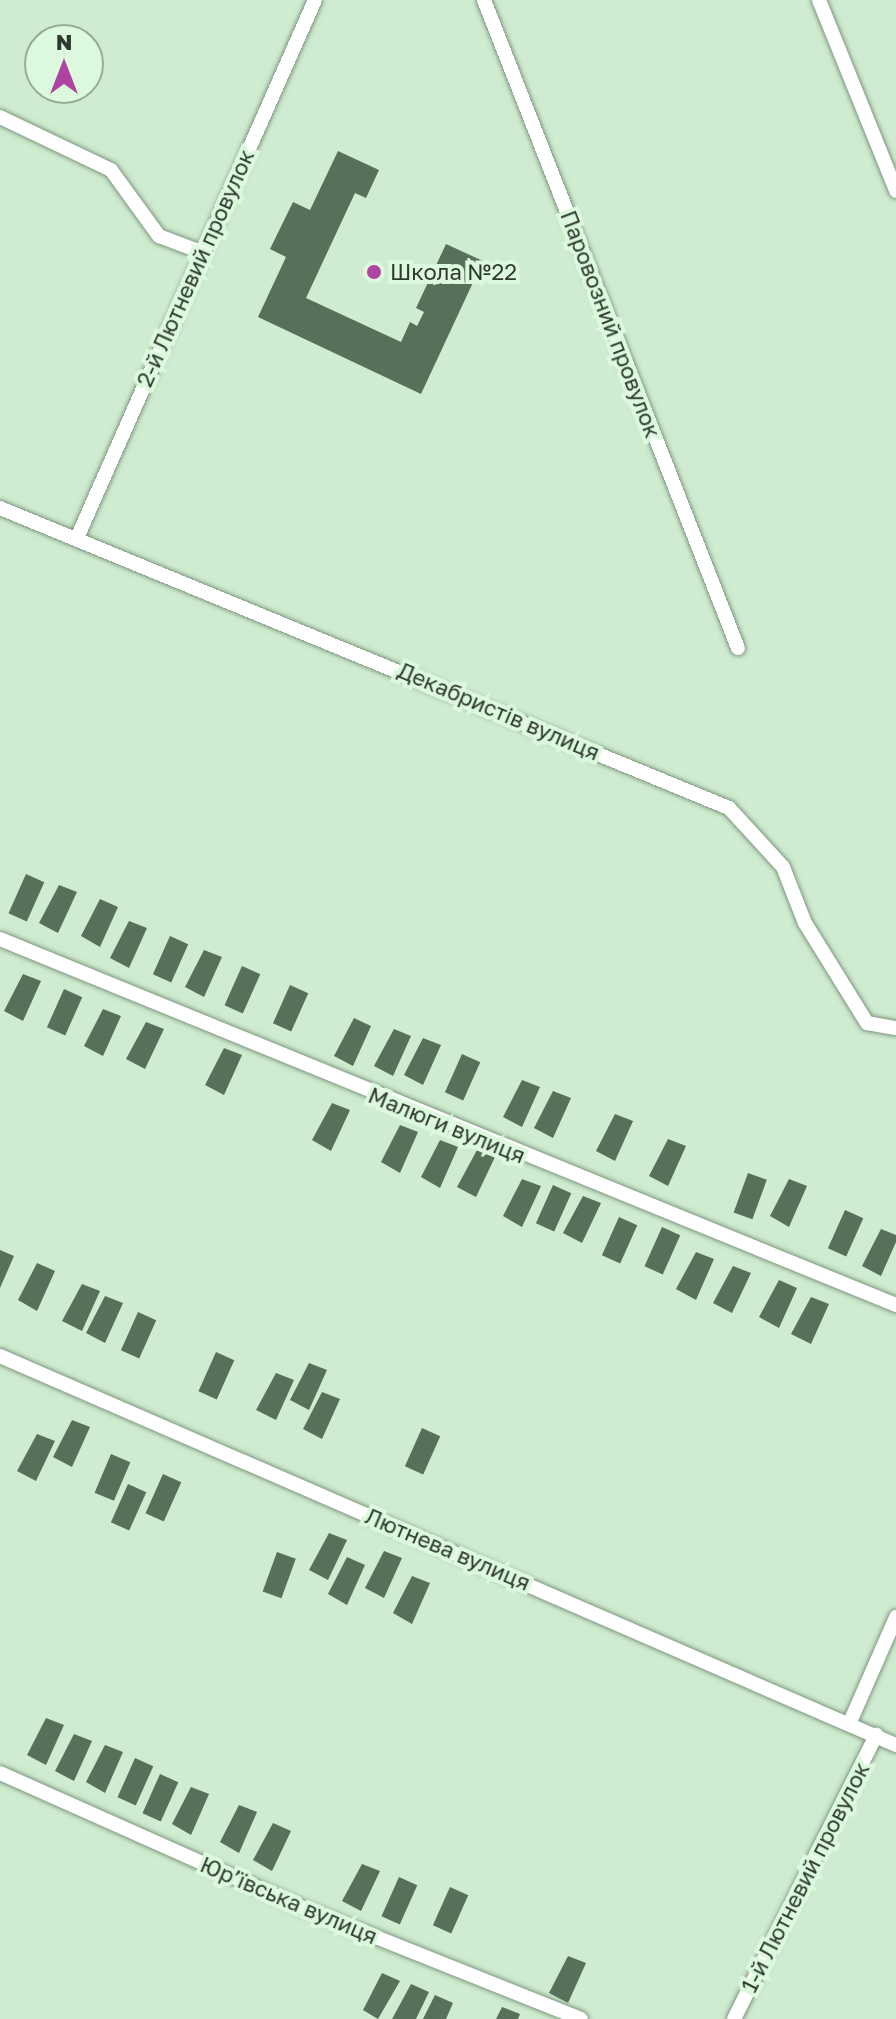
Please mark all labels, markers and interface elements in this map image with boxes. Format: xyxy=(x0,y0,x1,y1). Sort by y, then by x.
north arrow xyxy=(24,24,104,104)
text: N xyxy=(56,28,72,55)
street label: 2-й Лютневий провулок xyxy=(131,145,259,391)
street label: Паровозний провулок xyxy=(555,207,667,441)
place label: Школа №22 xyxy=(390,259,517,285)
marker: Школа №22 xyxy=(365,263,383,281)
street label: Декабристів вулиця xyxy=(394,657,604,765)
street label: Малюги вулиця xyxy=(365,1082,529,1168)
street label: Лютнева вулиця xyxy=(362,1502,534,1596)
street label: 1-й Лютневий провулок xyxy=(735,1758,875,1996)
street label: Юр’ївська вулиця xyxy=(197,1851,381,1949)

